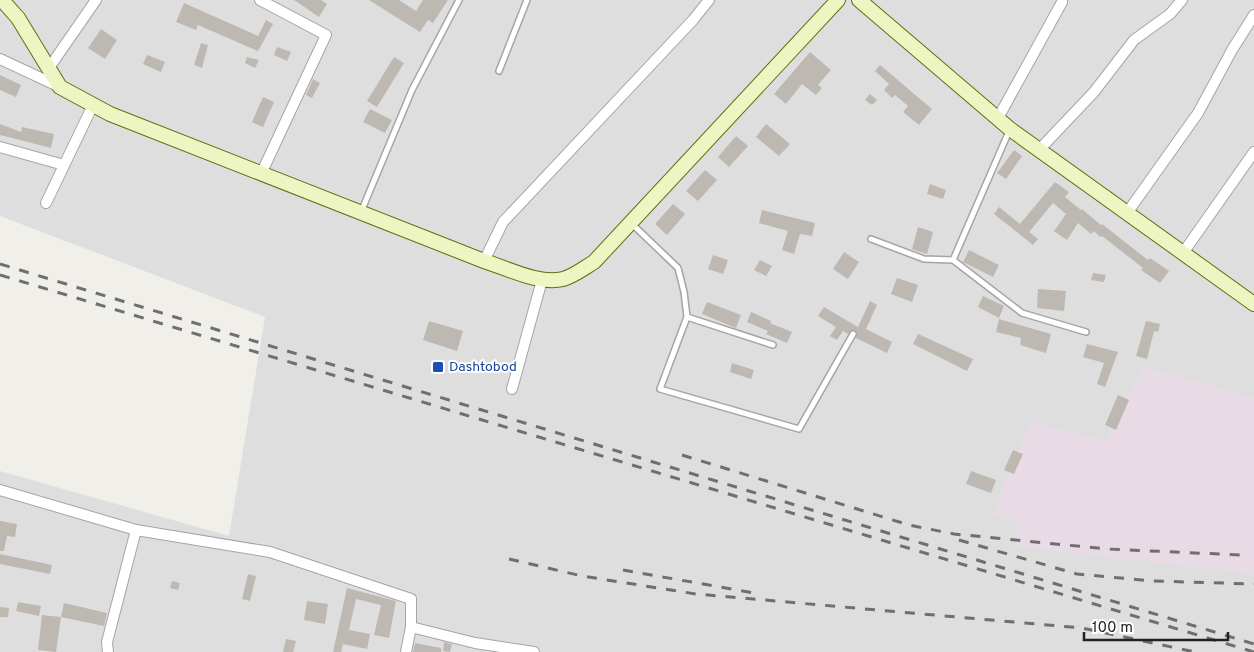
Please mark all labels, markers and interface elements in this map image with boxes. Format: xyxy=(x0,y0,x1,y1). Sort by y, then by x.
place label: Dashtobod xyxy=(449,359,517,376)
marker: Dashtobod xyxy=(431,360,445,374)
scale bar xyxy=(1084,610,1228,642)
text: 100 m xyxy=(1092,619,1133,638)

